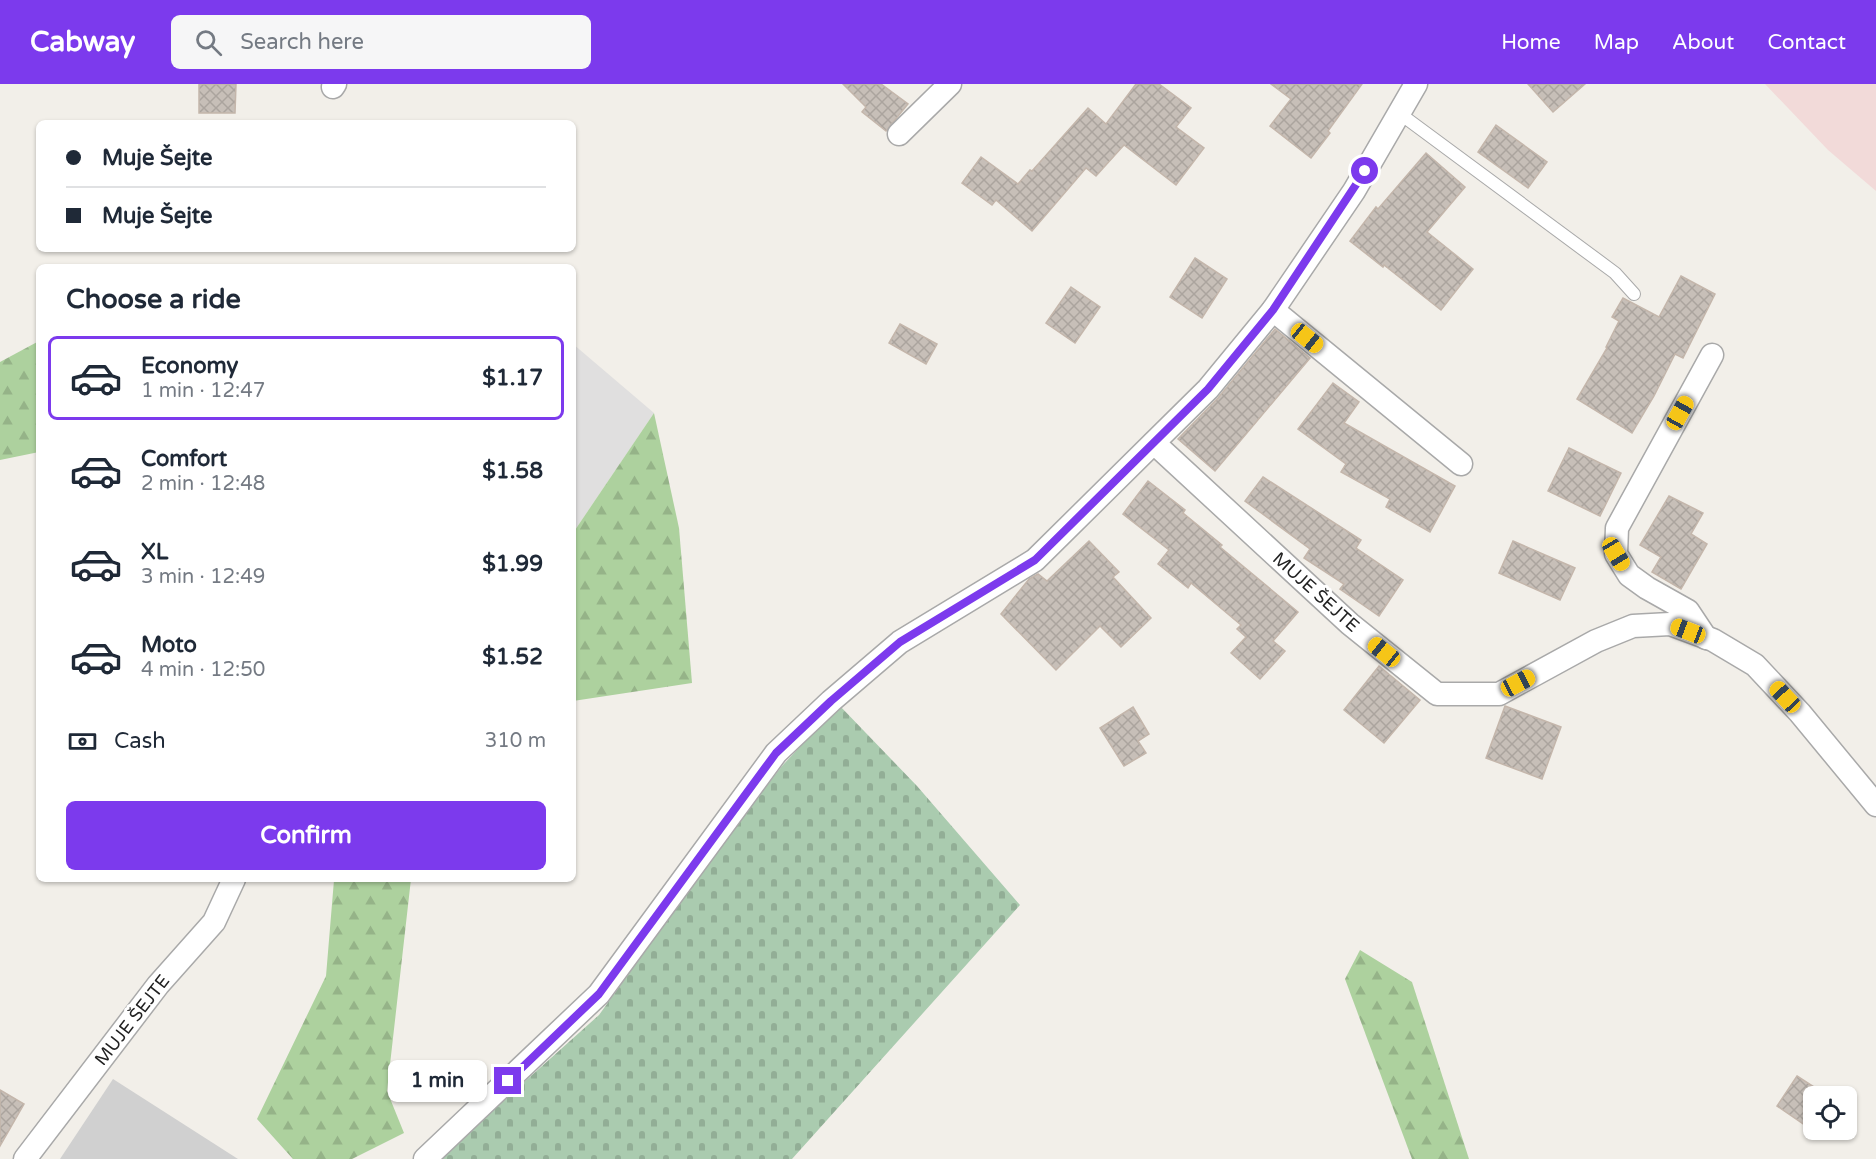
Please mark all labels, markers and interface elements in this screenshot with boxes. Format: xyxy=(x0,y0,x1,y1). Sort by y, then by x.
search box xyxy=(171,15,591,69)
text: Cabway xyxy=(30,25,135,59)
icon: search xyxy=(192,26,225,59)
text: Search here xyxy=(240,29,364,55)
text: Home xyxy=(1501,30,1561,55)
text: Map xyxy=(1594,30,1639,55)
text: About xyxy=(1672,30,1734,55)
text: Contact xyxy=(1767,30,1846,55)
text: Muje Šejte xyxy=(102,145,212,171)
route start xyxy=(1351,157,1378,184)
text: Muje Šejte xyxy=(102,203,212,229)
text: Choose a ride xyxy=(66,283,241,316)
car xyxy=(1287,320,1327,356)
icon: car xyxy=(69,351,123,405)
text: Economy xyxy=(141,353,238,379)
text: $1.17 xyxy=(482,365,543,391)
text: 1 min · 12:47 xyxy=(141,379,265,403)
car xyxy=(1663,393,1697,433)
icon: car xyxy=(69,444,123,498)
text: Comfort xyxy=(141,446,227,472)
text: $1.58 xyxy=(482,458,543,484)
text: 2 min · 12:48 xyxy=(141,472,265,496)
car xyxy=(1599,534,1633,574)
icon: car xyxy=(69,537,123,591)
text: XL xyxy=(141,539,168,565)
street label: MUJE ŠEJTE xyxy=(1268,547,1364,637)
text: $1.99 xyxy=(482,551,543,577)
text: 3 min · 12:49 xyxy=(141,565,265,589)
car xyxy=(1668,616,1708,646)
icon: car xyxy=(69,630,123,684)
text: Moto xyxy=(141,632,197,658)
car xyxy=(1364,634,1404,670)
text: $1.52 xyxy=(482,644,543,670)
text: 4 min · 12:50 xyxy=(141,658,265,682)
car xyxy=(1498,667,1538,699)
car xyxy=(1766,678,1804,716)
icon: cash xyxy=(66,725,99,758)
text: Cash xyxy=(114,728,166,754)
text: 310 m xyxy=(485,729,546,753)
button: Confirm xyxy=(66,801,546,870)
street label: MUJE ŠEJTE xyxy=(90,970,174,1070)
callout: 1 min xyxy=(388,1060,487,1102)
route end xyxy=(494,1067,521,1094)
text: 1 min xyxy=(411,1069,464,1093)
map controls xyxy=(1803,1086,1857,1140)
button: locate xyxy=(1803,1086,1857,1140)

